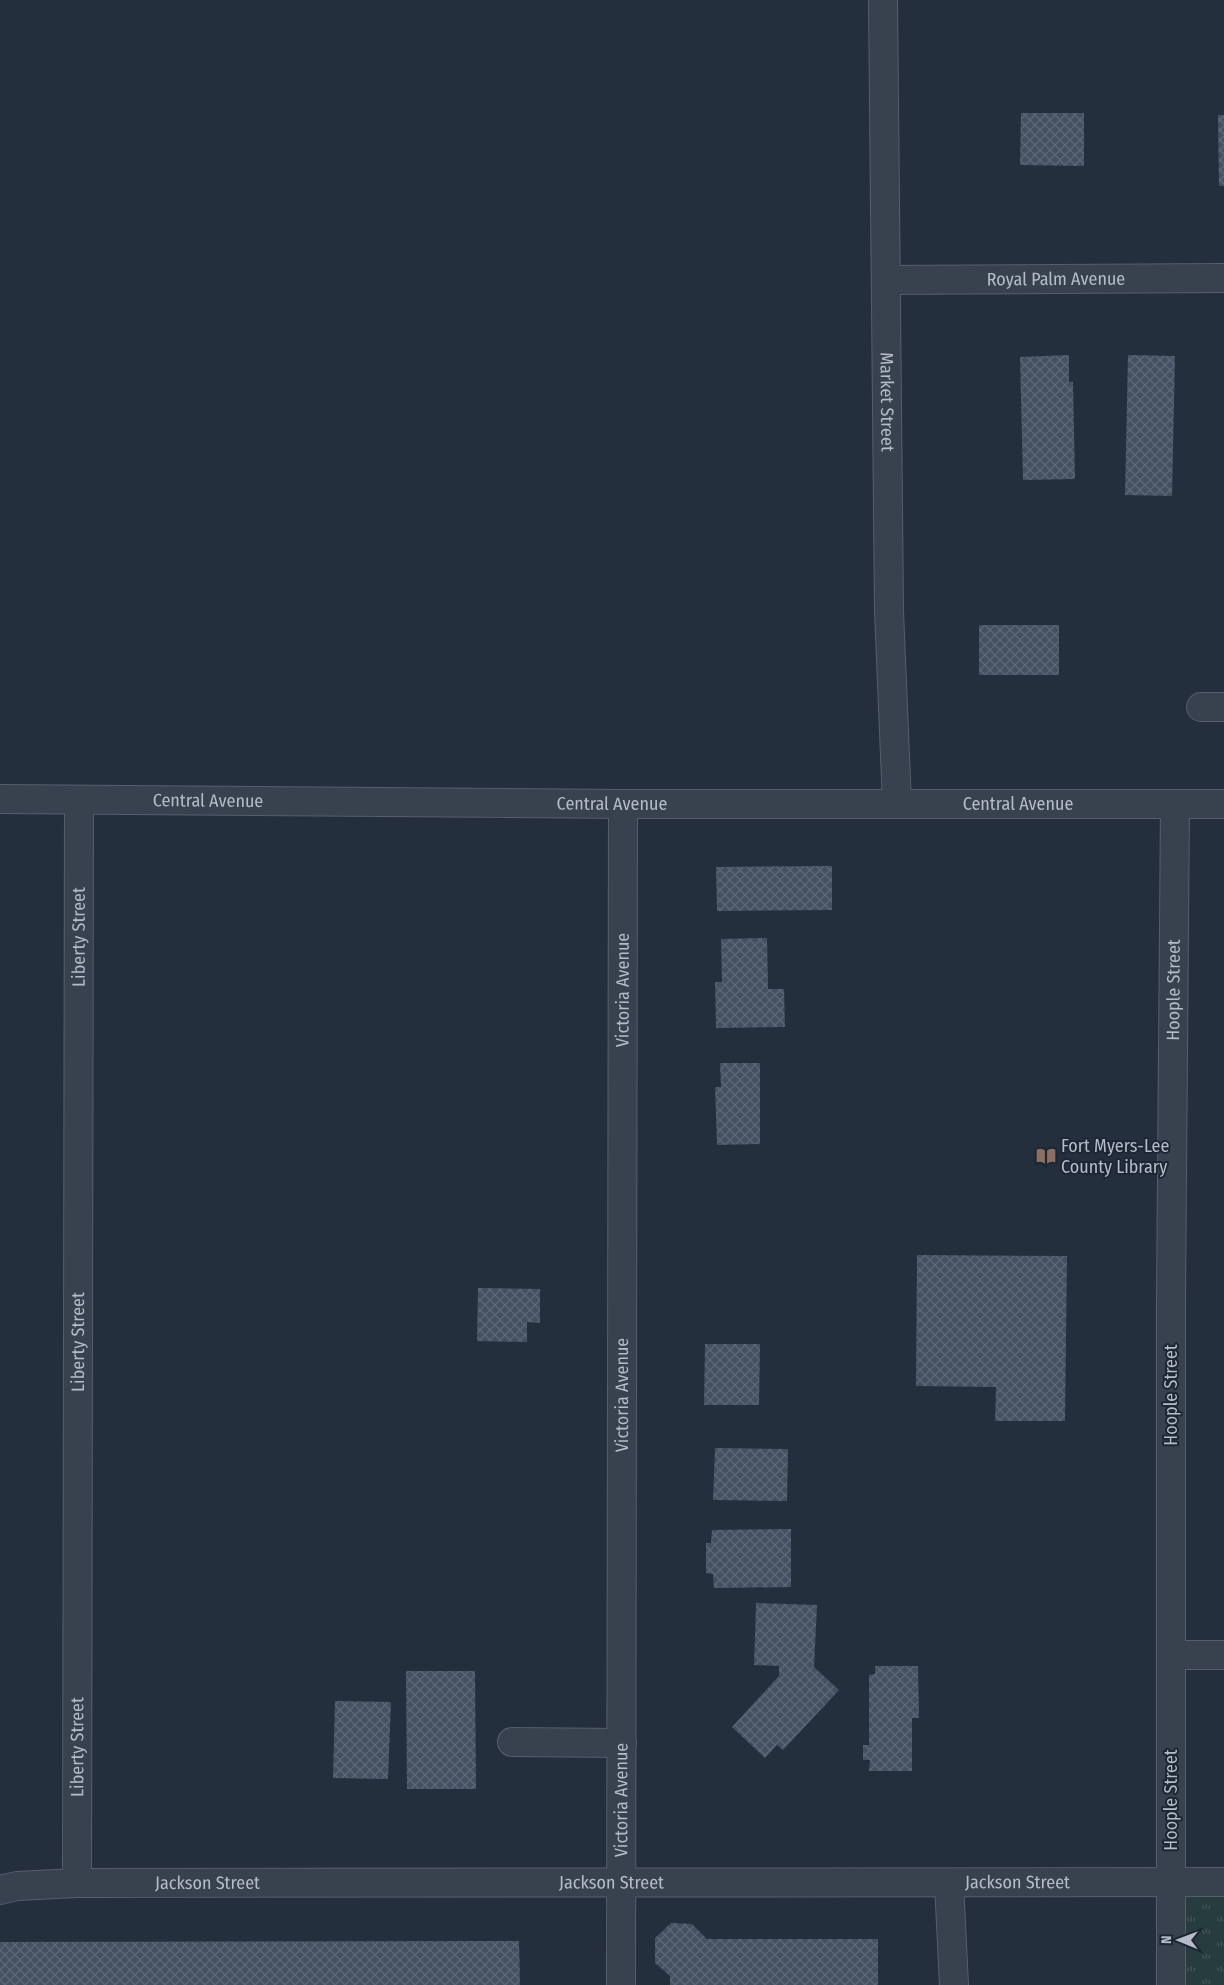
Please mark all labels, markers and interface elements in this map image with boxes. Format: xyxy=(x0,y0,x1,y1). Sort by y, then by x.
street label: Royal Palm Avenue xyxy=(987,268,1125,290)
street label: Market Street xyxy=(875,352,898,452)
street label: Central Avenue xyxy=(153,789,263,812)
street label: Central Avenue xyxy=(557,792,667,815)
street label: Central Avenue xyxy=(963,793,1073,815)
street label: Liberty Street xyxy=(68,887,90,987)
street label: Victoria Avenue xyxy=(612,933,634,1047)
street label: Hoople Street xyxy=(1162,939,1185,1041)
place label: Fort Myers-Lee County Library xyxy=(1061,1135,1169,1178)
library icon: Fort Myers-Lee County Library xyxy=(1035,1145,1057,1167)
street label: Liberty Street xyxy=(67,1292,89,1392)
street label: Victoria Avenue xyxy=(611,1338,633,1452)
street label: Hoople Street xyxy=(1160,1344,1182,1446)
street label: Liberty Street xyxy=(66,1697,88,1797)
street label: Victoria Avenue xyxy=(610,1743,632,1857)
street label: Hoople Street xyxy=(1160,1749,1182,1851)
street label: Jackson Street xyxy=(559,1871,664,1894)
street label: Jackson Street xyxy=(965,1871,1070,1893)
street label: Jackson Street xyxy=(155,1872,260,1894)
north arrow xyxy=(1154,1915,1204,1965)
text: N xyxy=(1158,1935,1175,1944)

